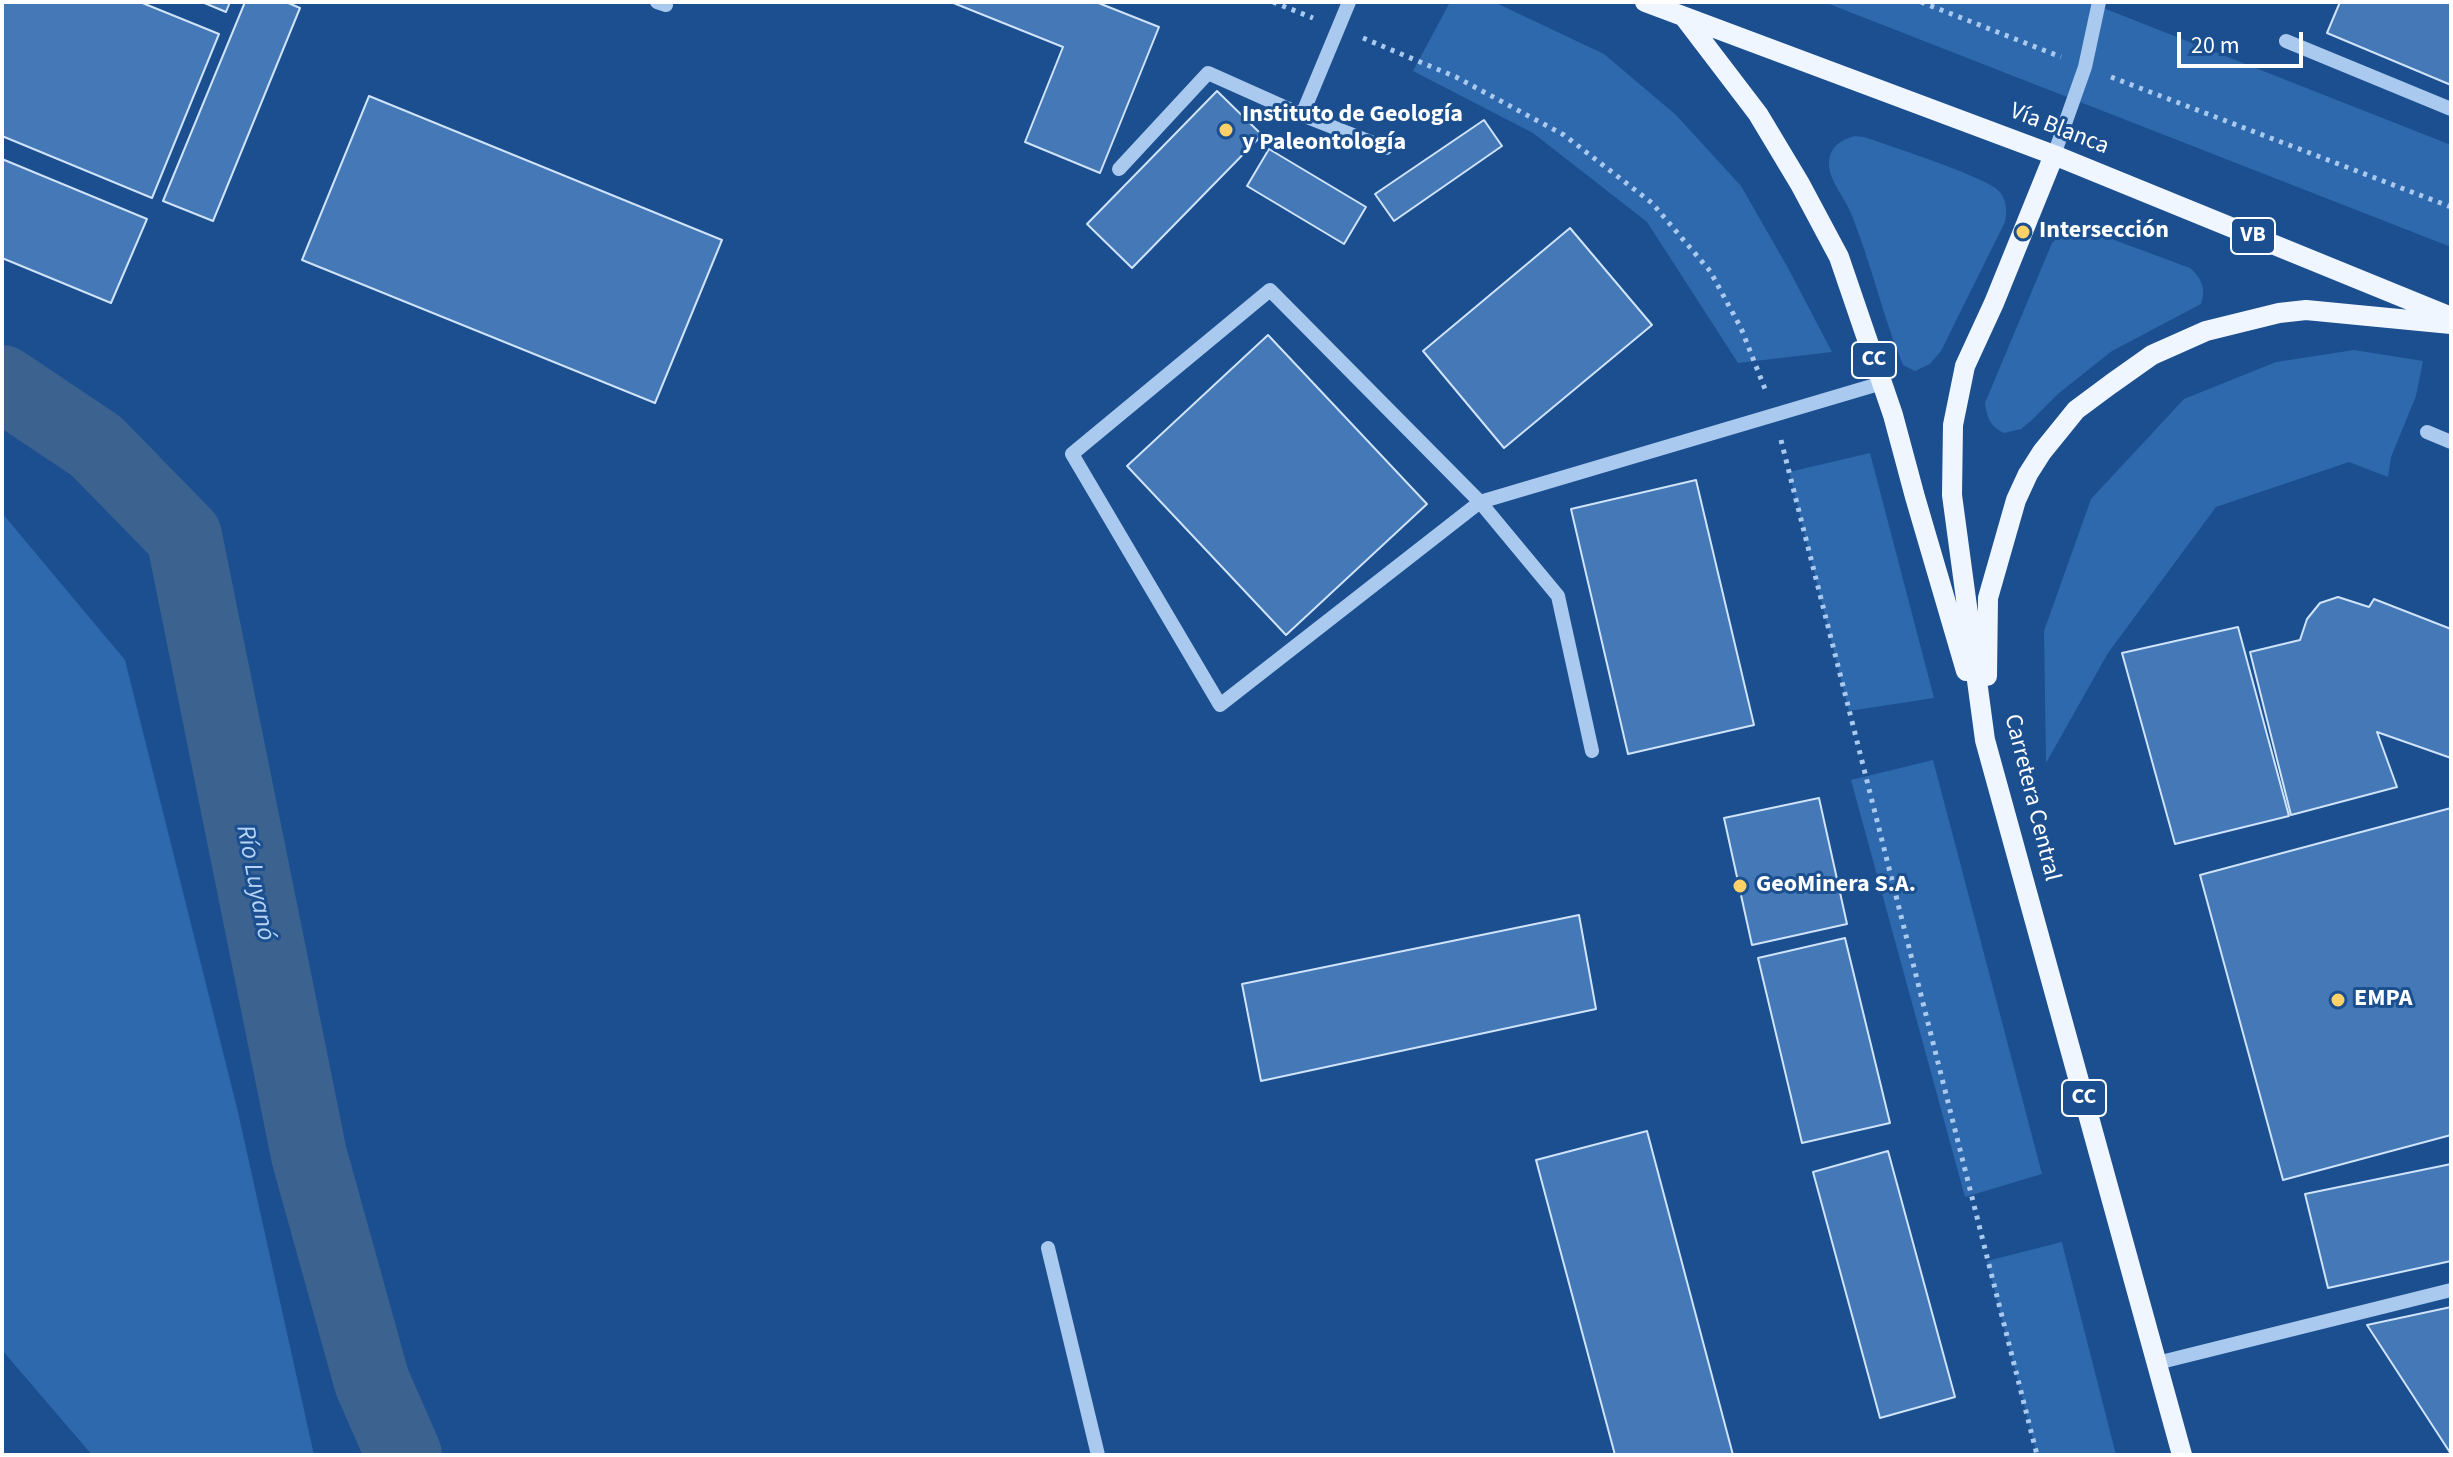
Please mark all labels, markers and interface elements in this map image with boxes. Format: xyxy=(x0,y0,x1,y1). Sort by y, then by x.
scale bar xyxy=(2181,16,2307,66)
text: 20 m xyxy=(2191,28,2240,63)
street label: Vía Blanca xyxy=(2005,98,2113,162)
place label: Instituto de Geología y Paleontología xyxy=(1242,102,1463,158)
marker: Instituto de Geología y Paleontología xyxy=(1217,121,1235,139)
place label: Intersección xyxy=(2039,218,2169,246)
road number: VB xyxy=(2231,218,2275,254)
marker: Intersección xyxy=(2014,223,2032,241)
road number: CC xyxy=(1852,342,1896,378)
street label: Carretera Central xyxy=(1996,712,2066,884)
water label: Río Luyanó xyxy=(228,823,280,943)
place label: GeoMinera S.A. xyxy=(1756,872,1916,900)
marker: GeoMinera S.A. xyxy=(1731,877,1749,895)
place label: EMPA xyxy=(2354,986,2412,1014)
marker: EMPA xyxy=(2329,991,2347,1009)
road number: CC xyxy=(2062,1080,2106,1116)

